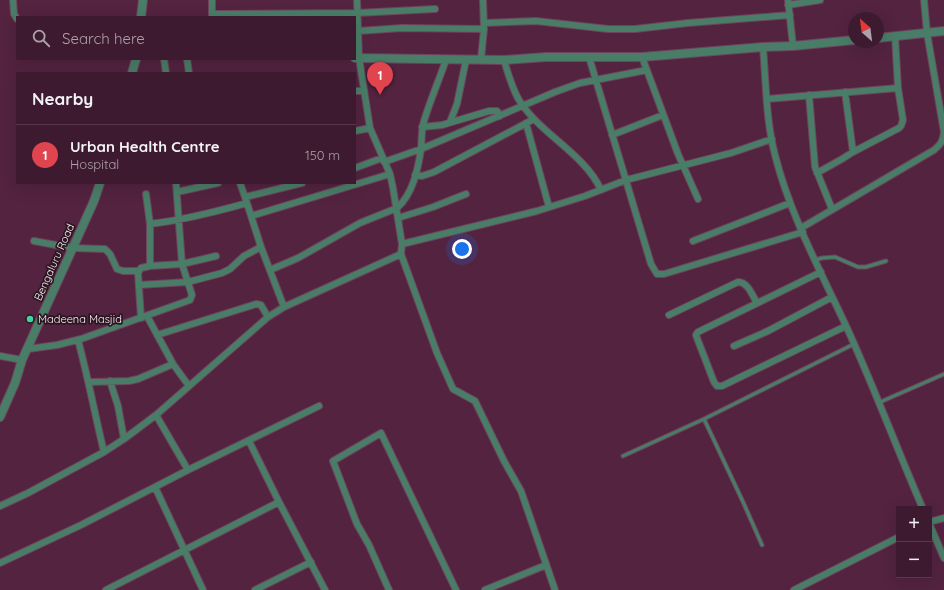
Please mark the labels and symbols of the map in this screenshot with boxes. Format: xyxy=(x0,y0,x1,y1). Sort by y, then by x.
north arrow xyxy=(848,12,884,48)
pin: 1 xyxy=(367,62,393,95)
street label: Bengaluru Road xyxy=(31,221,77,303)
your location xyxy=(452,239,472,259)
place label: Madeena Masjid xyxy=(38,312,122,326)
marker: Madeena Masjid xyxy=(25,314,35,324)

